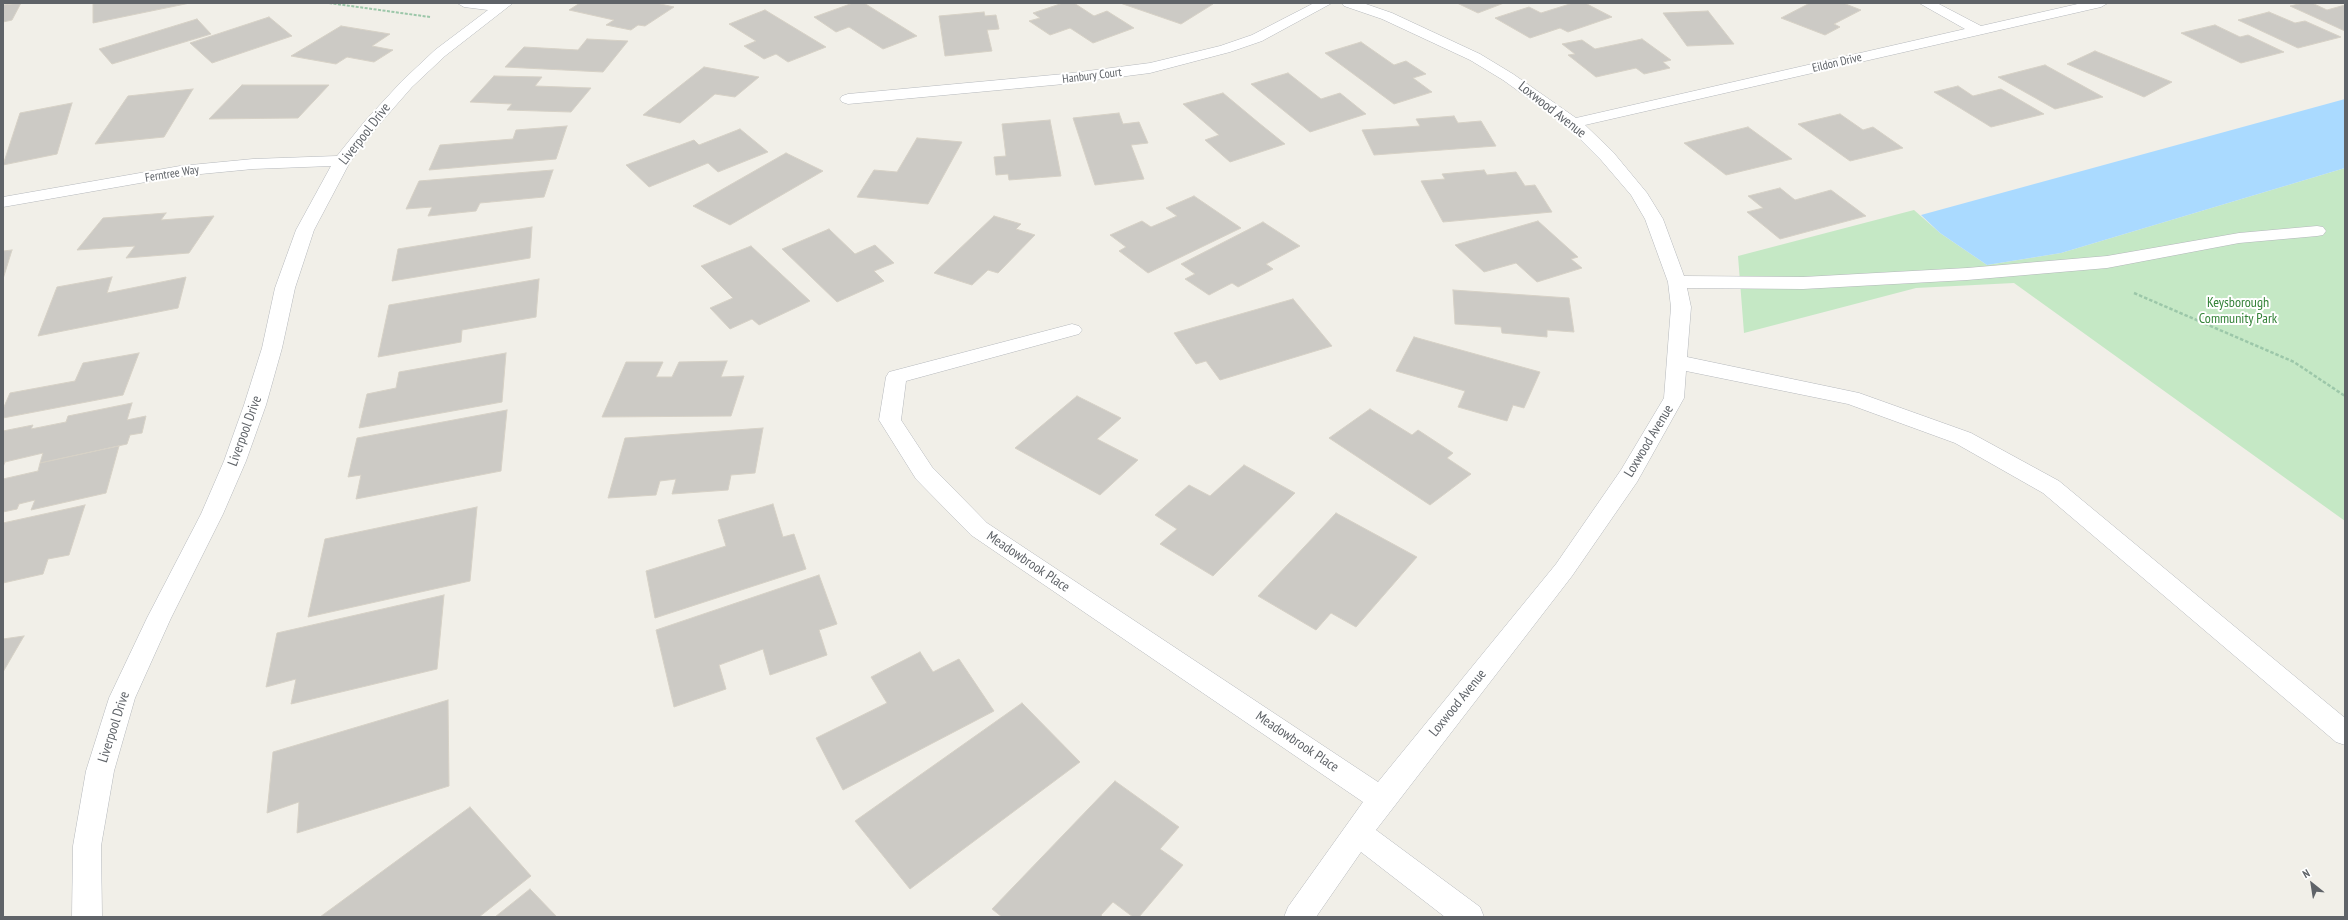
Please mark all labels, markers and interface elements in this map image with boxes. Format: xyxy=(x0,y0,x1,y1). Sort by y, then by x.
street label: Eildon Drive xyxy=(1811,50,1863,76)
street label: Hanbury Court xyxy=(1062,65,1122,87)
street label: Loxwood Avenue xyxy=(1515,78,1589,142)
street label: Liverpool Drive xyxy=(336,100,394,168)
street label: Ferntree Way xyxy=(144,163,200,185)
park label: Keysborough Community Park xyxy=(2199,295,2277,328)
street label: Liverpool Drive xyxy=(224,393,266,469)
street label: Loxwood Avenue xyxy=(1621,402,1677,480)
street label: Meadowbrook Place xyxy=(983,528,1073,596)
street label: Loxwood Avenue xyxy=(1426,666,1490,740)
street label: Liverpool Drive xyxy=(95,689,133,765)
street label: Meadowbrook Place xyxy=(1252,708,1342,776)
north arrow xyxy=(2292,864,2332,904)
text: N xyxy=(2300,866,2312,881)

